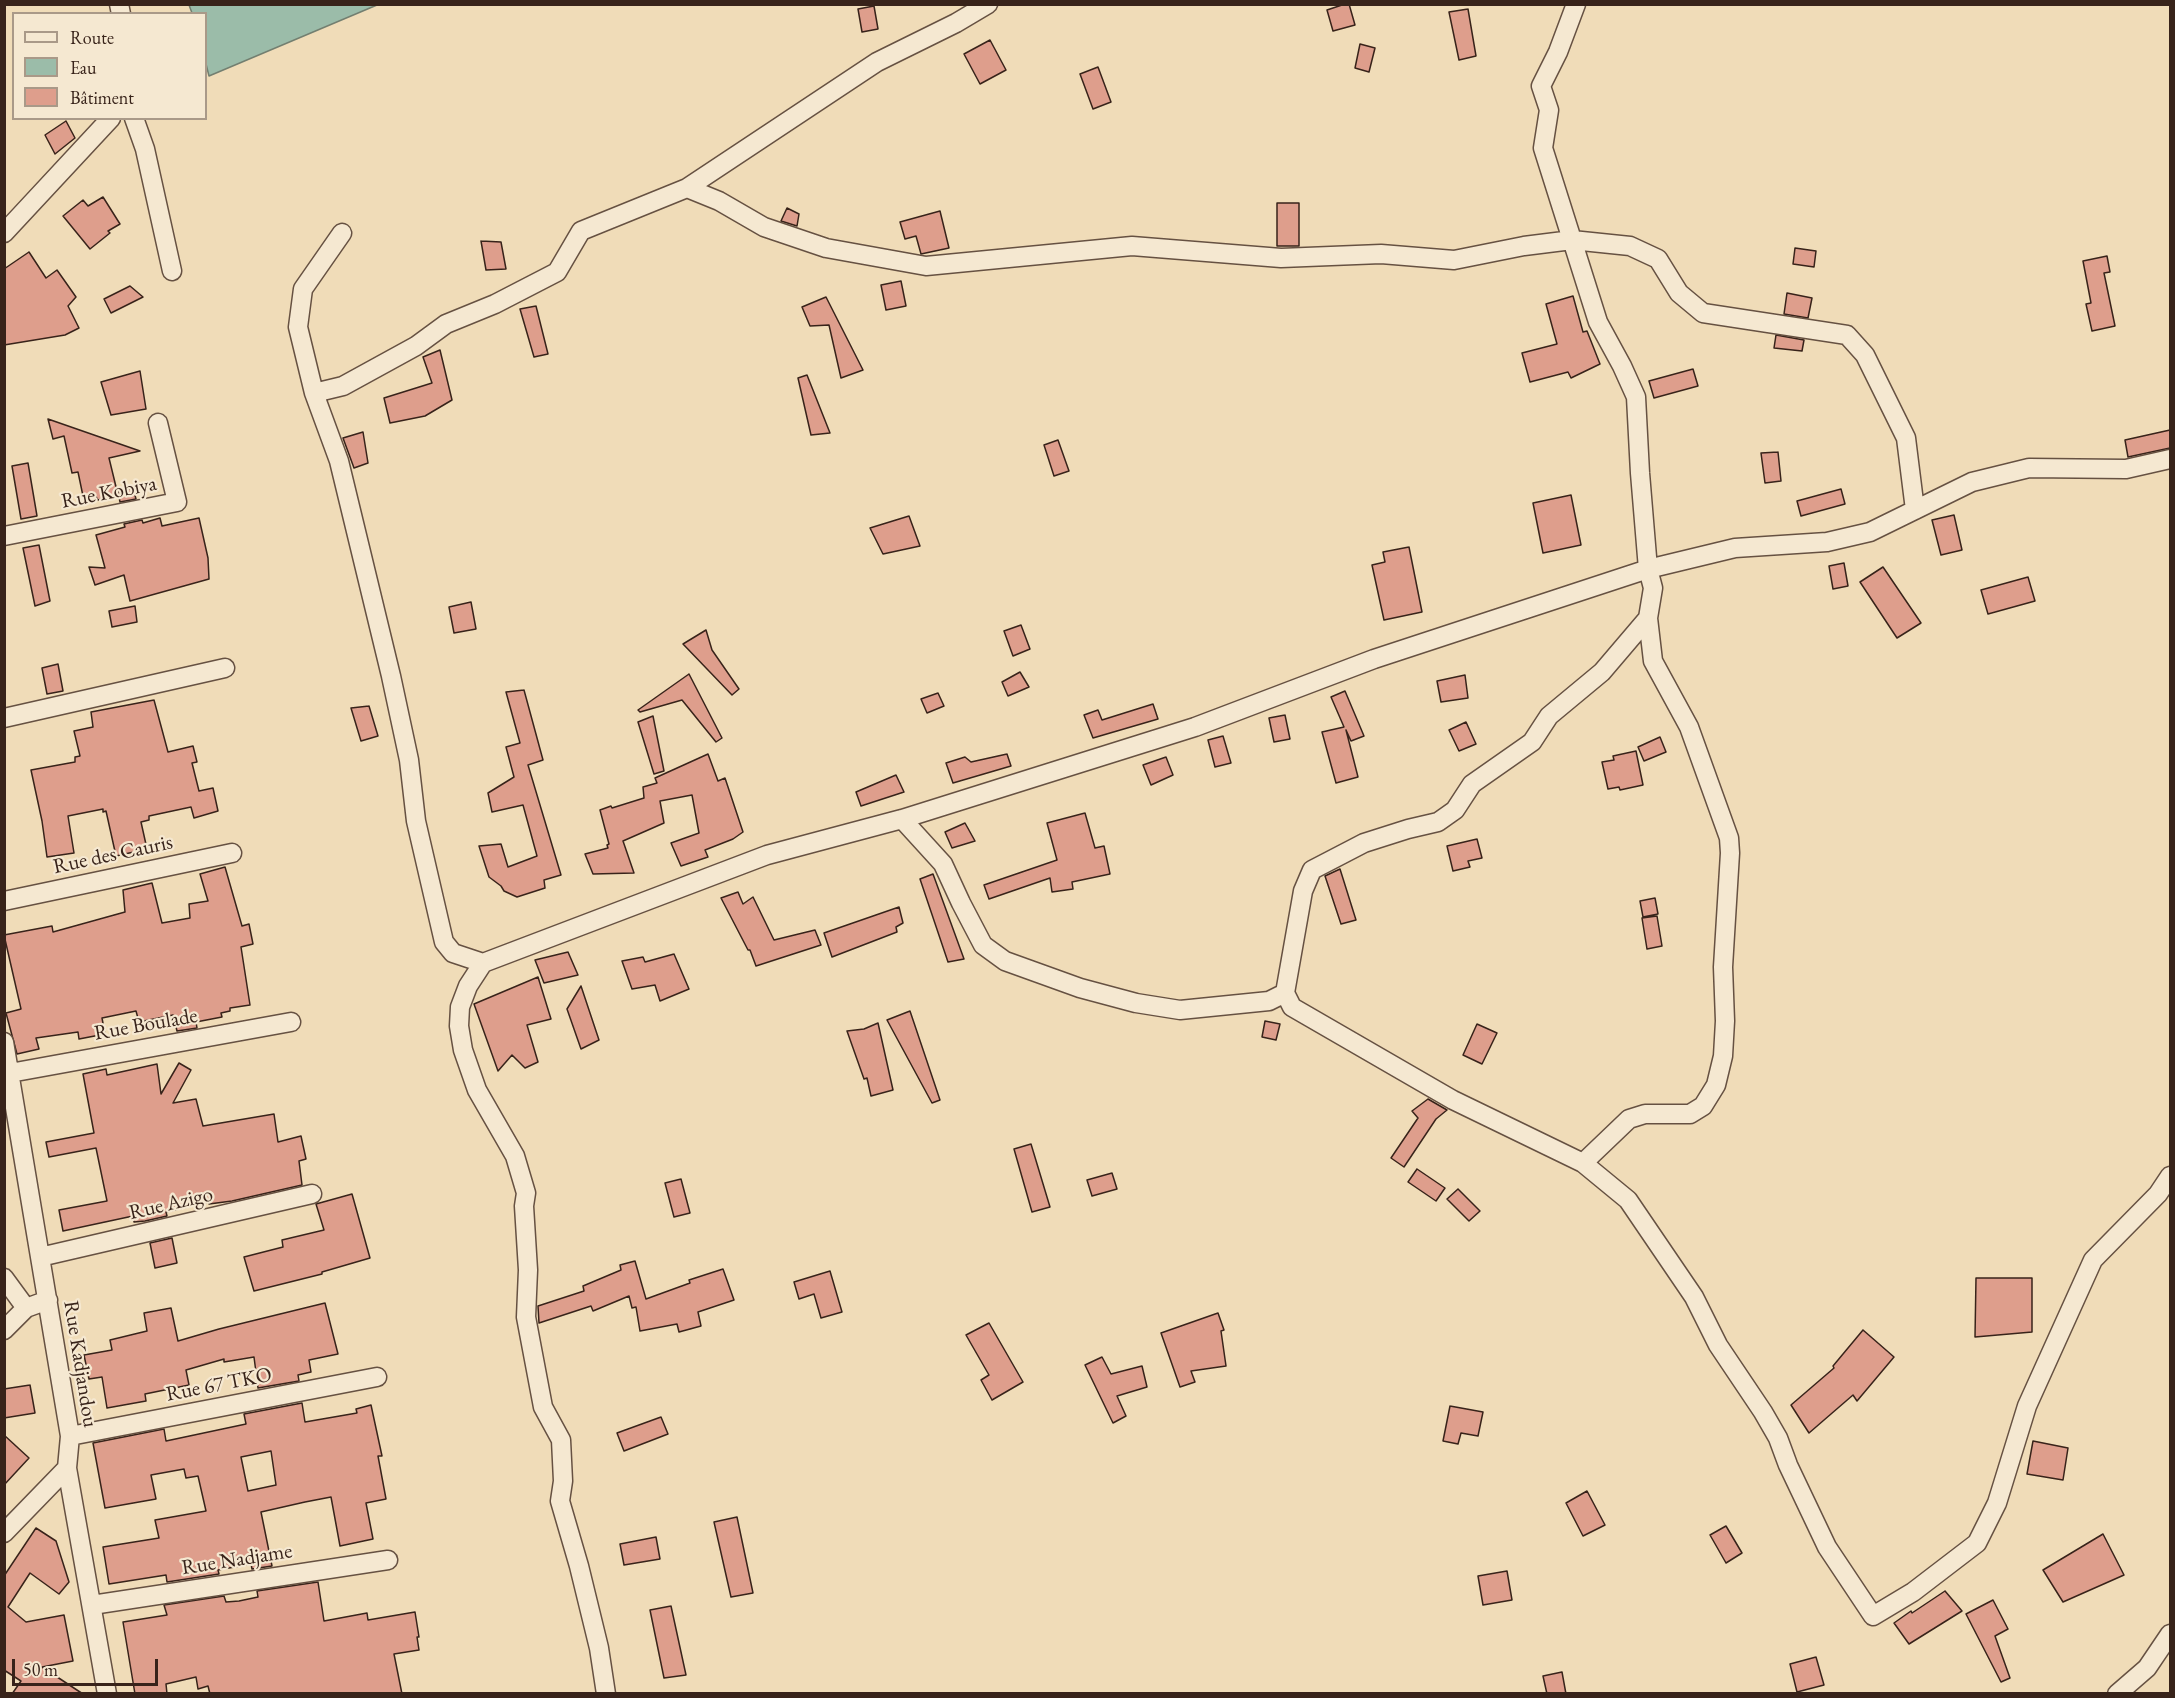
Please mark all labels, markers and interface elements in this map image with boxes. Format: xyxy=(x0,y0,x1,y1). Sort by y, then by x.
legend xyxy=(12,12,207,120)
text: Route xyxy=(70,26,114,49)
text: Eau xyxy=(70,56,96,79)
text: Bâtiment xyxy=(70,86,134,109)
street label: Rue Kobiya xyxy=(59,471,159,515)
street label: Rue des Cauris xyxy=(51,830,175,880)
street label: Rue Boulade xyxy=(92,1004,200,1046)
street label: Rue Azigo xyxy=(127,1182,215,1226)
street label: Rue Kadjandou xyxy=(58,1299,102,1429)
street label: Rue 67 TKO xyxy=(164,1362,274,1408)
street label: Rue Nadjame xyxy=(180,1539,294,1581)
scale bar xyxy=(15,1647,160,1685)
text: 50 m xyxy=(23,1658,58,1681)

